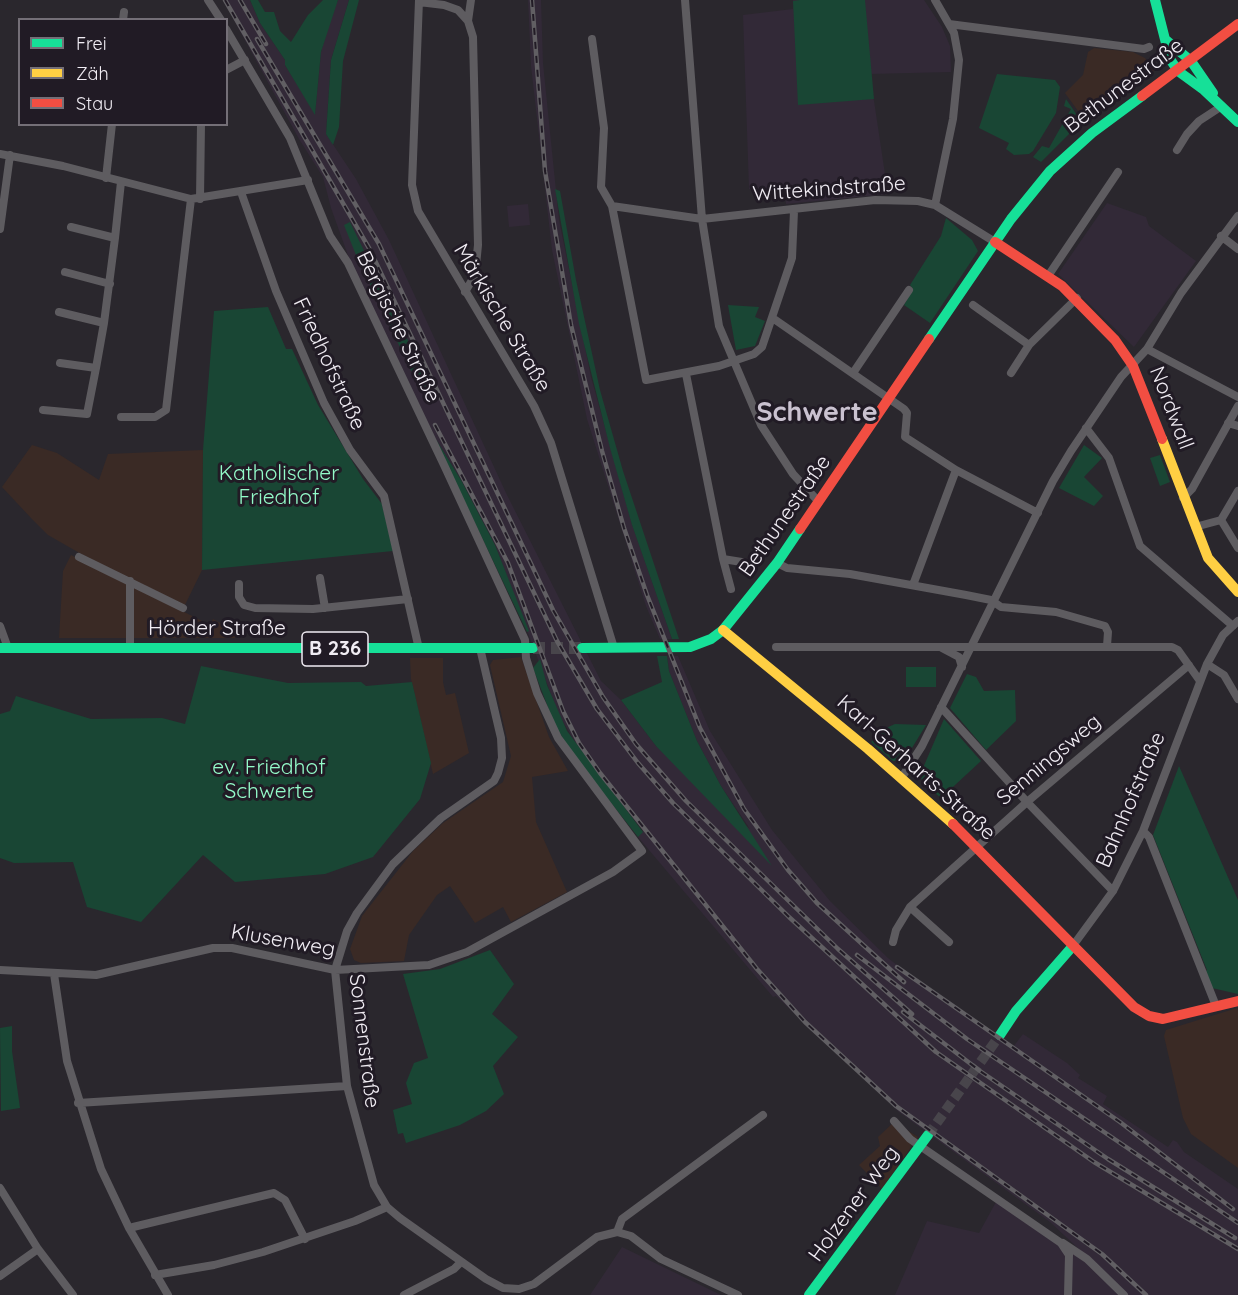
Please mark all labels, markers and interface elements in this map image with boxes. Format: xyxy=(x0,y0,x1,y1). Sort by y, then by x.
legend xyxy=(18,18,228,126)
text: Frei xyxy=(76,32,107,55)
street label: Bethunestraße xyxy=(1059,33,1189,139)
text: Zäh xyxy=(76,62,109,85)
text: Stau xyxy=(76,92,113,115)
street label: Wittekindstraße xyxy=(752,171,906,207)
street label: Märkische Straße xyxy=(448,239,556,397)
street label: Bergische Straße xyxy=(350,247,446,407)
street label: Friedhofstraße xyxy=(287,294,371,434)
street label: Nordwall xyxy=(1144,363,1198,453)
district label: Schwerte xyxy=(756,397,878,429)
street label: Bethunestraße xyxy=(734,450,836,582)
park label: Katholischer Friedhof xyxy=(219,461,339,511)
street label: Hörder Straße xyxy=(148,616,286,642)
road number: B 236 xyxy=(302,632,368,666)
street label: Karl-Gerharts-Straße xyxy=(831,690,1001,846)
street label: Senningsweg xyxy=(992,709,1106,811)
street label: Bahnhofstraße xyxy=(1091,728,1171,872)
park label: ev. Friedhof Schwerte xyxy=(212,755,326,805)
street label: Klusenweg xyxy=(229,919,337,963)
street label: Sonnenstraße xyxy=(343,973,385,1109)
street label: Holzener Weg xyxy=(804,1141,904,1267)

